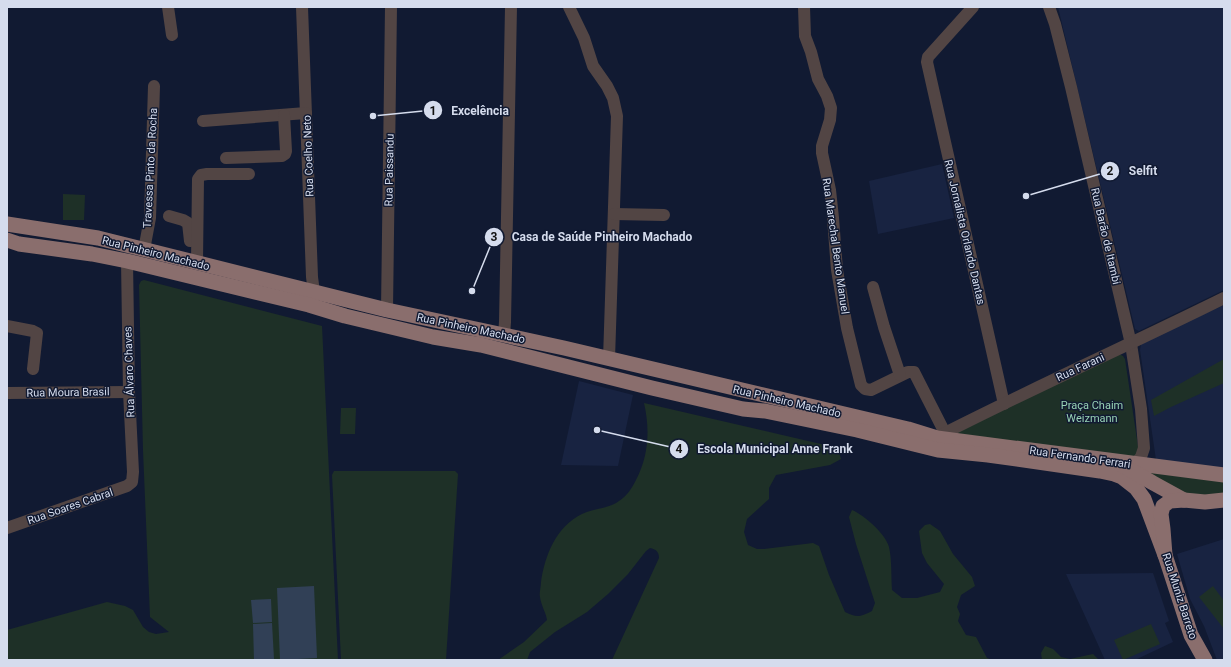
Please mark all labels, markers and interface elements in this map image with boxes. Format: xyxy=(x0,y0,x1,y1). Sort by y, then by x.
callout: Excelência xyxy=(423,98,517,122)
text: 1 xyxy=(430,104,436,118)
text: Excelência xyxy=(451,104,509,118)
street label: Travessa Pinto da Rocha xyxy=(141,107,160,229)
street label: Rua Coelho Neto xyxy=(301,115,316,197)
street label: Rua Paissandu xyxy=(382,134,397,207)
street label: Rua Jornalista Orlando Dantas xyxy=(941,158,988,306)
callout: Selfit xyxy=(1100,159,1165,183)
text: 2 xyxy=(1107,164,1114,178)
text: Selfit xyxy=(1129,164,1157,178)
street label: Rua Marechal Bento Manuel xyxy=(820,177,851,315)
street label: Rua Barão de Itambi xyxy=(1088,187,1123,286)
callout: Casa de Saúde Pinheiro Machado xyxy=(484,225,701,249)
text: 3 xyxy=(491,230,498,244)
text: Casa de Saúde Pinheiro Machado xyxy=(512,230,693,244)
street label: Rua Pinheiro Machado xyxy=(101,234,211,273)
street label: Rua Pinheiro Machado xyxy=(416,311,526,346)
street label: Rua Álvaro Chaves xyxy=(121,326,138,418)
street label: Rua Farani xyxy=(1054,351,1106,384)
street label: Rua Pinheiro Machado xyxy=(732,383,842,420)
street label: Rua Moura Brasil xyxy=(26,385,110,400)
park label: Praça Chaim Weizmann xyxy=(1061,399,1123,425)
callout: Escola Municipal Anne Frank xyxy=(669,437,860,461)
text: 4 xyxy=(676,442,683,456)
text: Escola Municipal Anne Frank xyxy=(697,442,853,456)
street label: Rua Fernando Ferrari xyxy=(1029,444,1131,471)
street label: Rua Soares Cabral xyxy=(26,486,115,527)
street label: Rua Muniz Barreto xyxy=(1159,551,1200,641)

